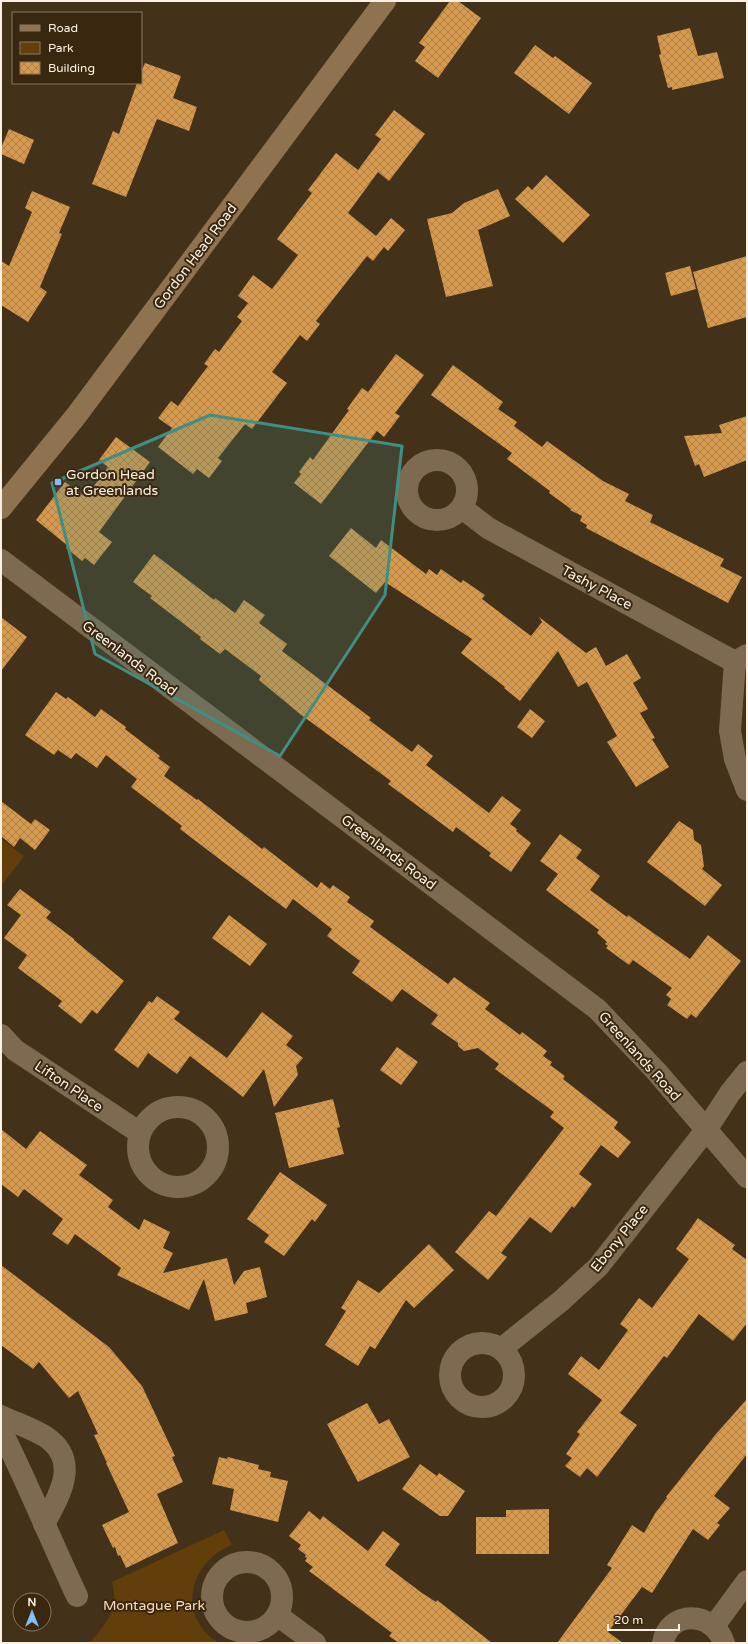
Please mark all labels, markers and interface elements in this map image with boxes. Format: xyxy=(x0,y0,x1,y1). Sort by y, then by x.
legend xyxy=(12,12,142,84)
text: Road xyxy=(48,21,78,35)
text: Park xyxy=(48,41,74,55)
text: Building xyxy=(48,61,95,75)
street label: Gordon Head Road xyxy=(150,200,241,312)
place label: Gordon Head at Greenlands xyxy=(66,466,159,499)
marker: Gordon Head at Greenlands xyxy=(53,477,63,487)
street label: Tashy Place xyxy=(559,562,635,613)
street label: Greenlands Road xyxy=(79,617,180,700)
street label: Greenlands Road xyxy=(338,811,439,894)
street label: Greenlands Road xyxy=(595,1008,684,1105)
street label: Lifton Place xyxy=(31,1057,106,1116)
street label: Ebony Place xyxy=(587,1201,652,1275)
north arrow xyxy=(12,1592,52,1632)
text: N xyxy=(28,1596,36,1609)
park label: Montague Park xyxy=(103,1597,205,1614)
scale bar xyxy=(608,1606,679,1632)
text: 20 m xyxy=(614,1613,643,1627)

